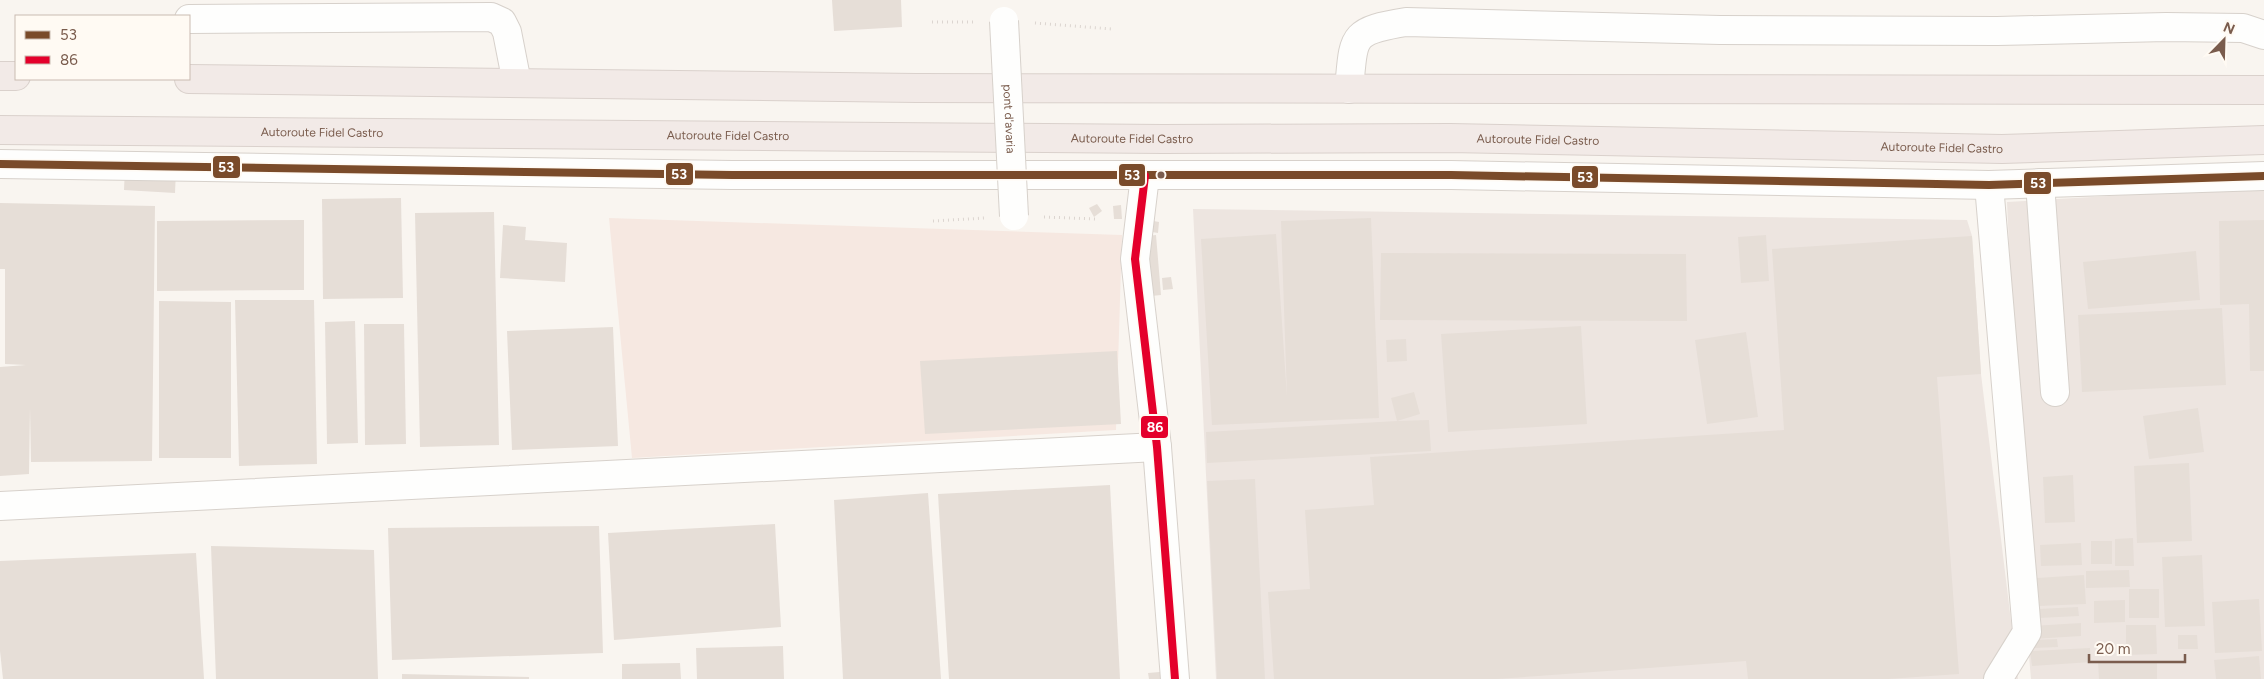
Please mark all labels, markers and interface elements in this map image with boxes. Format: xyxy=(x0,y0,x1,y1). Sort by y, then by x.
legend xyxy=(15,15,190,80)
north arrow xyxy=(2199,15,2249,65)
text: N xyxy=(2221,19,2237,38)
text: 53 xyxy=(60,26,77,44)
text: 86 xyxy=(60,51,78,69)
street label: pont d'avaria xyxy=(1000,84,1018,154)
street label: Autoroute Fidel Castro xyxy=(261,125,383,140)
street label: Autoroute Fidel Castro xyxy=(667,128,789,143)
street label: Autoroute Fidel Castro xyxy=(1071,131,1193,146)
street label: Autoroute Fidel Castro xyxy=(1477,132,1599,148)
street label: Autoroute Fidel Castro xyxy=(1880,140,2003,156)
line badge: 53 xyxy=(212,155,241,179)
text: 53 xyxy=(218,159,234,176)
line badge: 53 xyxy=(665,162,694,186)
line badge: 53 xyxy=(1118,163,1146,187)
line badge: 53 xyxy=(1571,165,1599,189)
text: 53 xyxy=(671,166,687,183)
text: 53 xyxy=(1124,167,1140,184)
text: 53 xyxy=(1577,169,1593,186)
unlabelled marker xyxy=(1156,170,1166,180)
line badge: 53 xyxy=(2023,171,2052,195)
text: 53 xyxy=(2030,175,2046,192)
line badge: 86 xyxy=(1140,415,1169,439)
text: 86 xyxy=(1147,419,1163,436)
scale bar xyxy=(2089,632,2185,664)
text: 20 m xyxy=(2096,640,2130,658)

